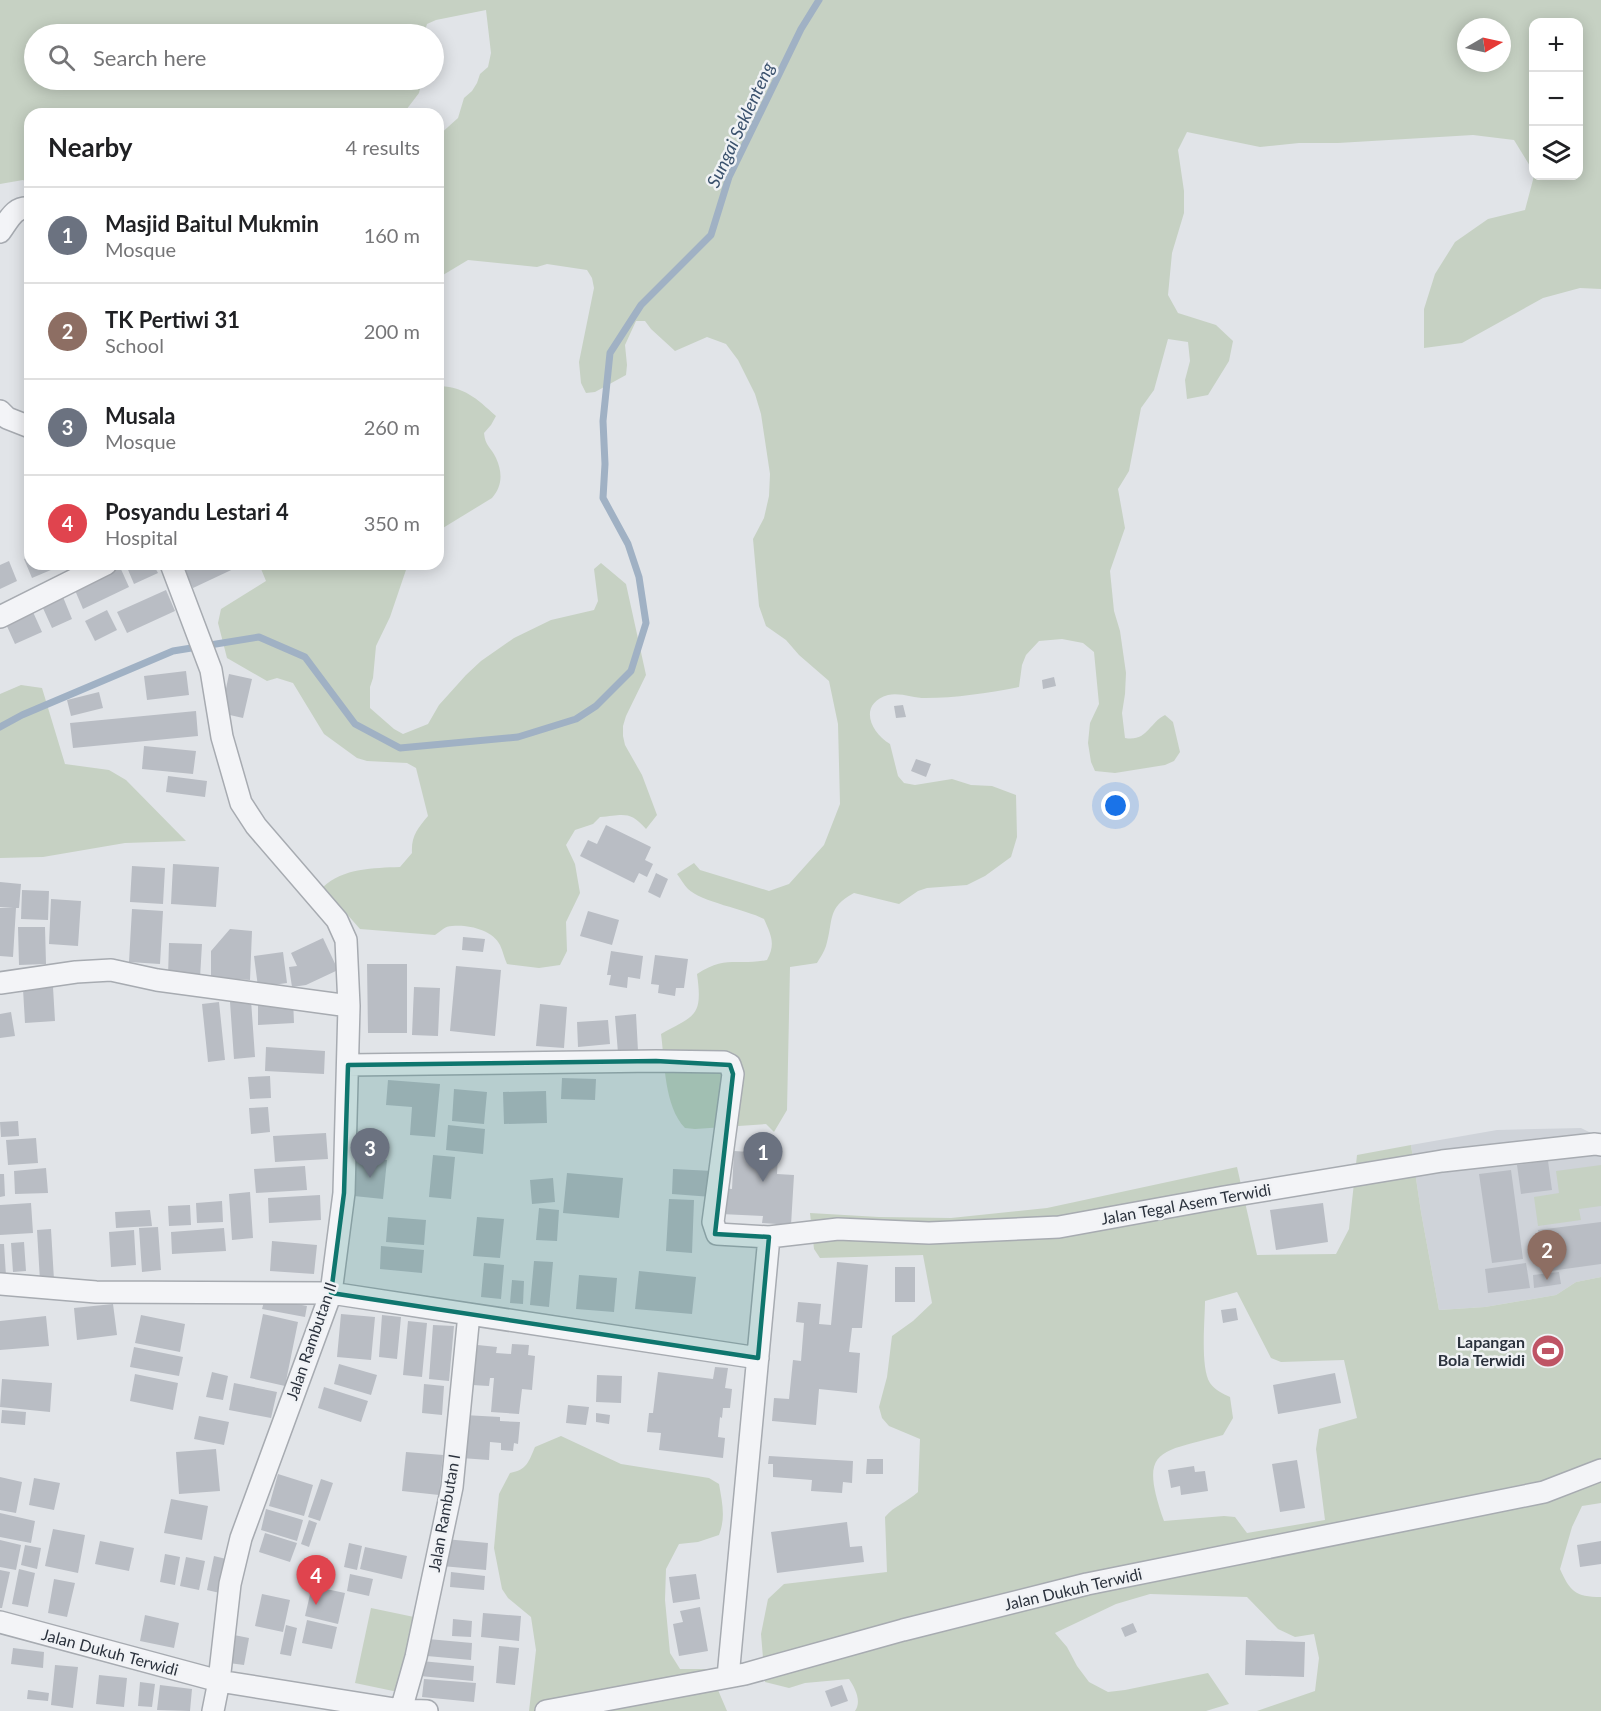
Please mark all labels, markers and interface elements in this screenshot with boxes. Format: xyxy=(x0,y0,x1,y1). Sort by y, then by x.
north arrow xyxy=(1457,18,1511,72)
map controls xyxy=(1529,18,1583,180)
button: + xyxy=(1529,18,1583,72)
search box xyxy=(24,24,444,90)
icon: search xyxy=(45,41,78,74)
text: Search here xyxy=(93,44,206,71)
water label: Sungai Seklenteng xyxy=(702,58,779,191)
button: − xyxy=(1529,72,1583,126)
button: layers xyxy=(1529,126,1583,180)
text: Nearby xyxy=(48,131,133,163)
text: 4 results xyxy=(345,135,420,159)
text: Masjid Baitul Mukmin xyxy=(105,210,319,237)
text: 1 xyxy=(62,223,73,247)
text: 160 m xyxy=(364,223,420,247)
text: Mosque xyxy=(105,237,176,261)
text: TK Pertiwi 31 xyxy=(105,306,240,333)
text: 2 xyxy=(62,319,73,343)
text: 200 m xyxy=(364,319,420,343)
text: School xyxy=(105,333,164,357)
text: Musala xyxy=(105,402,175,429)
text: 3 xyxy=(62,415,73,439)
text: 260 m xyxy=(364,415,420,439)
text: Mosque xyxy=(105,429,176,453)
text: Posyandu Lestari 4 xyxy=(105,498,289,525)
text: 4 xyxy=(62,511,73,535)
text: 350 m xyxy=(364,511,420,535)
text: Hospital xyxy=(105,525,178,549)
your location xyxy=(1101,791,1130,820)
pin: 3 xyxy=(350,1128,389,1178)
pin: 1 xyxy=(744,1132,783,1182)
street label: Jalan Tegal Asem Terwidi xyxy=(1099,1179,1272,1228)
pin: 2 xyxy=(1528,1230,1566,1280)
street label: Jalan Rambutan II xyxy=(281,1279,340,1402)
place label: Lapangan Bola Terwidi xyxy=(1438,1332,1525,1369)
sports icon: Lapangan Bola Terwidi xyxy=(1530,1333,1566,1369)
street label: Jalan Rambutan I xyxy=(424,1453,463,1573)
pin: 4 xyxy=(296,1556,336,1605)
street label: Jalan Dukuh Terwidi xyxy=(1002,1563,1144,1614)
street label: Jalan Dukuh Terwidi xyxy=(40,1624,181,1679)

